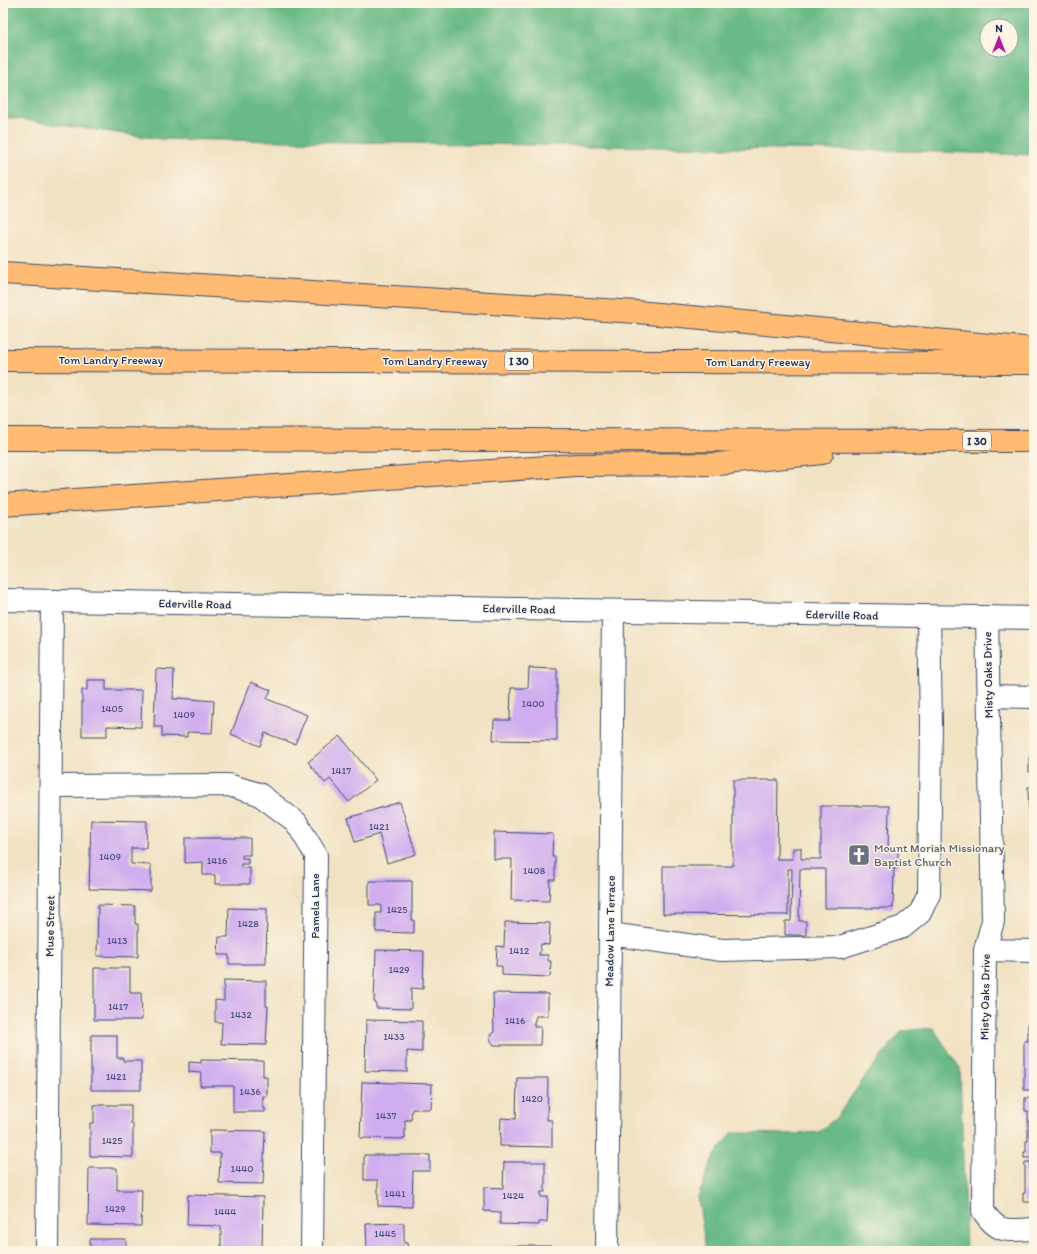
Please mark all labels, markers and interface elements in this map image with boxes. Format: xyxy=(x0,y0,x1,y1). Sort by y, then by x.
north arrow xyxy=(979,18,1019,58)
text: N xyxy=(995,22,1003,35)
road number: I 30 xyxy=(505,352,533,370)
street label: Tom Landry Freeway xyxy=(59,353,164,367)
street label: Tom Landry Freeway xyxy=(383,354,488,368)
street label: Tom Landry Freeway xyxy=(706,355,811,369)
road number: I 30 xyxy=(963,432,991,450)
street label: Ederville Road xyxy=(158,596,232,612)
street label: Ederville Road xyxy=(482,601,556,617)
street label: Ederville Road xyxy=(805,607,879,623)
street label: Misty Oaks Drive xyxy=(980,631,996,718)
house number: 1400 xyxy=(522,697,544,710)
house number: 1405 xyxy=(101,702,123,715)
house number: 1409 xyxy=(173,708,195,721)
house number: 1417 xyxy=(331,764,351,777)
house number: 1421 xyxy=(369,820,390,833)
place label: Mount Moriah Missionary Baptist Church xyxy=(874,841,1005,869)
church icon: Mount Moriah Missionary Baptist Church xyxy=(846,842,872,868)
house number: 1409 xyxy=(99,850,121,863)
house number: 1416 xyxy=(207,854,227,867)
house number: 1408 xyxy=(523,864,546,877)
street label: Pamela Lane xyxy=(308,873,322,939)
street label: Meadow Lane Terrace xyxy=(602,875,618,987)
street label: Muse Street xyxy=(42,894,58,957)
house number: 1425 xyxy=(386,903,408,916)
house number: 1428 xyxy=(237,917,259,930)
house number: 1413 xyxy=(107,934,128,947)
house number: 1412 xyxy=(509,944,530,957)
street label: Misty Oaks Drive xyxy=(977,953,993,1040)
house number: 1429 xyxy=(388,963,410,976)
house number: 1417 xyxy=(108,1000,128,1013)
house number: 1432 xyxy=(230,1008,252,1021)
house number: 1416 xyxy=(505,1014,525,1027)
house number: 1433 xyxy=(383,1030,405,1043)
house number: 1421 xyxy=(106,1070,127,1083)
house number: 1436 xyxy=(239,1085,261,1098)
house number: 1420 xyxy=(521,1092,543,1105)
house number: 1437 xyxy=(375,1109,397,1122)
house number: 1425 xyxy=(101,1134,123,1147)
house number: 1440 xyxy=(231,1162,253,1175)
house number: 1441 xyxy=(384,1187,406,1200)
house number: 1424 xyxy=(502,1189,524,1202)
house number: 1429 xyxy=(104,1202,126,1215)
house number: 1444 xyxy=(214,1205,236,1218)
house number: 1445 xyxy=(374,1227,396,1240)

